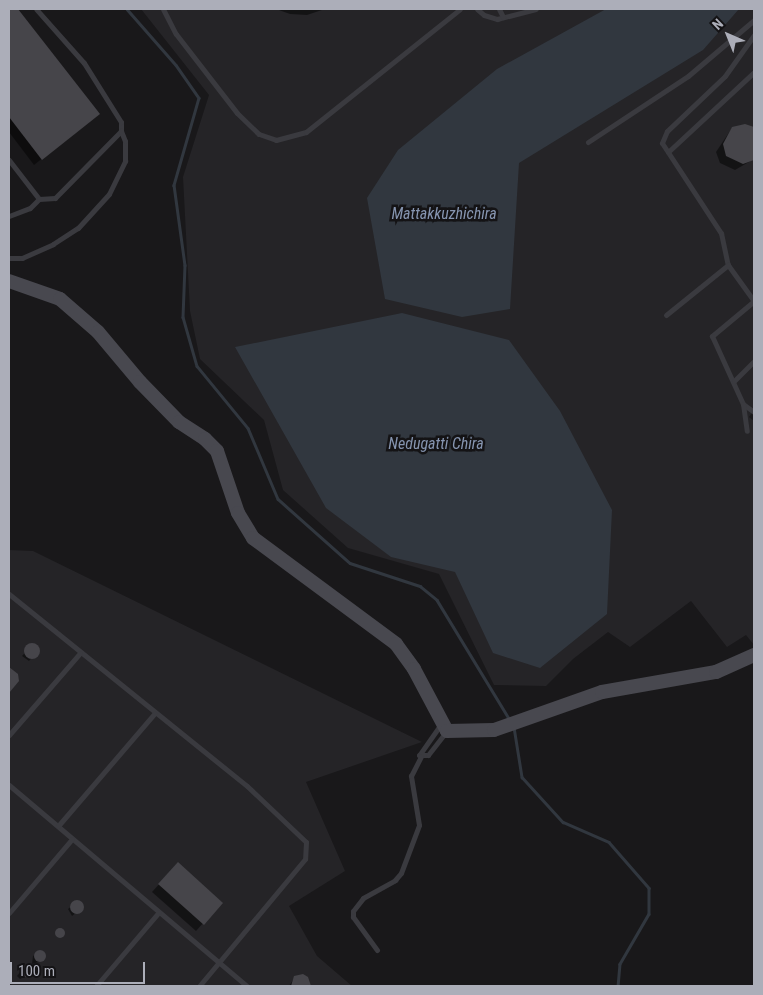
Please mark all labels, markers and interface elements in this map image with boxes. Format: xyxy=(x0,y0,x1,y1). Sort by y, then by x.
north arrow xyxy=(703,10,753,60)
text: N xyxy=(709,15,726,33)
water label: Mattakkuzhichira xyxy=(391,204,497,224)
water label: Nedugatti Chira xyxy=(388,434,484,454)
scale bar xyxy=(12,952,148,984)
text: 100 m xyxy=(18,962,55,980)

